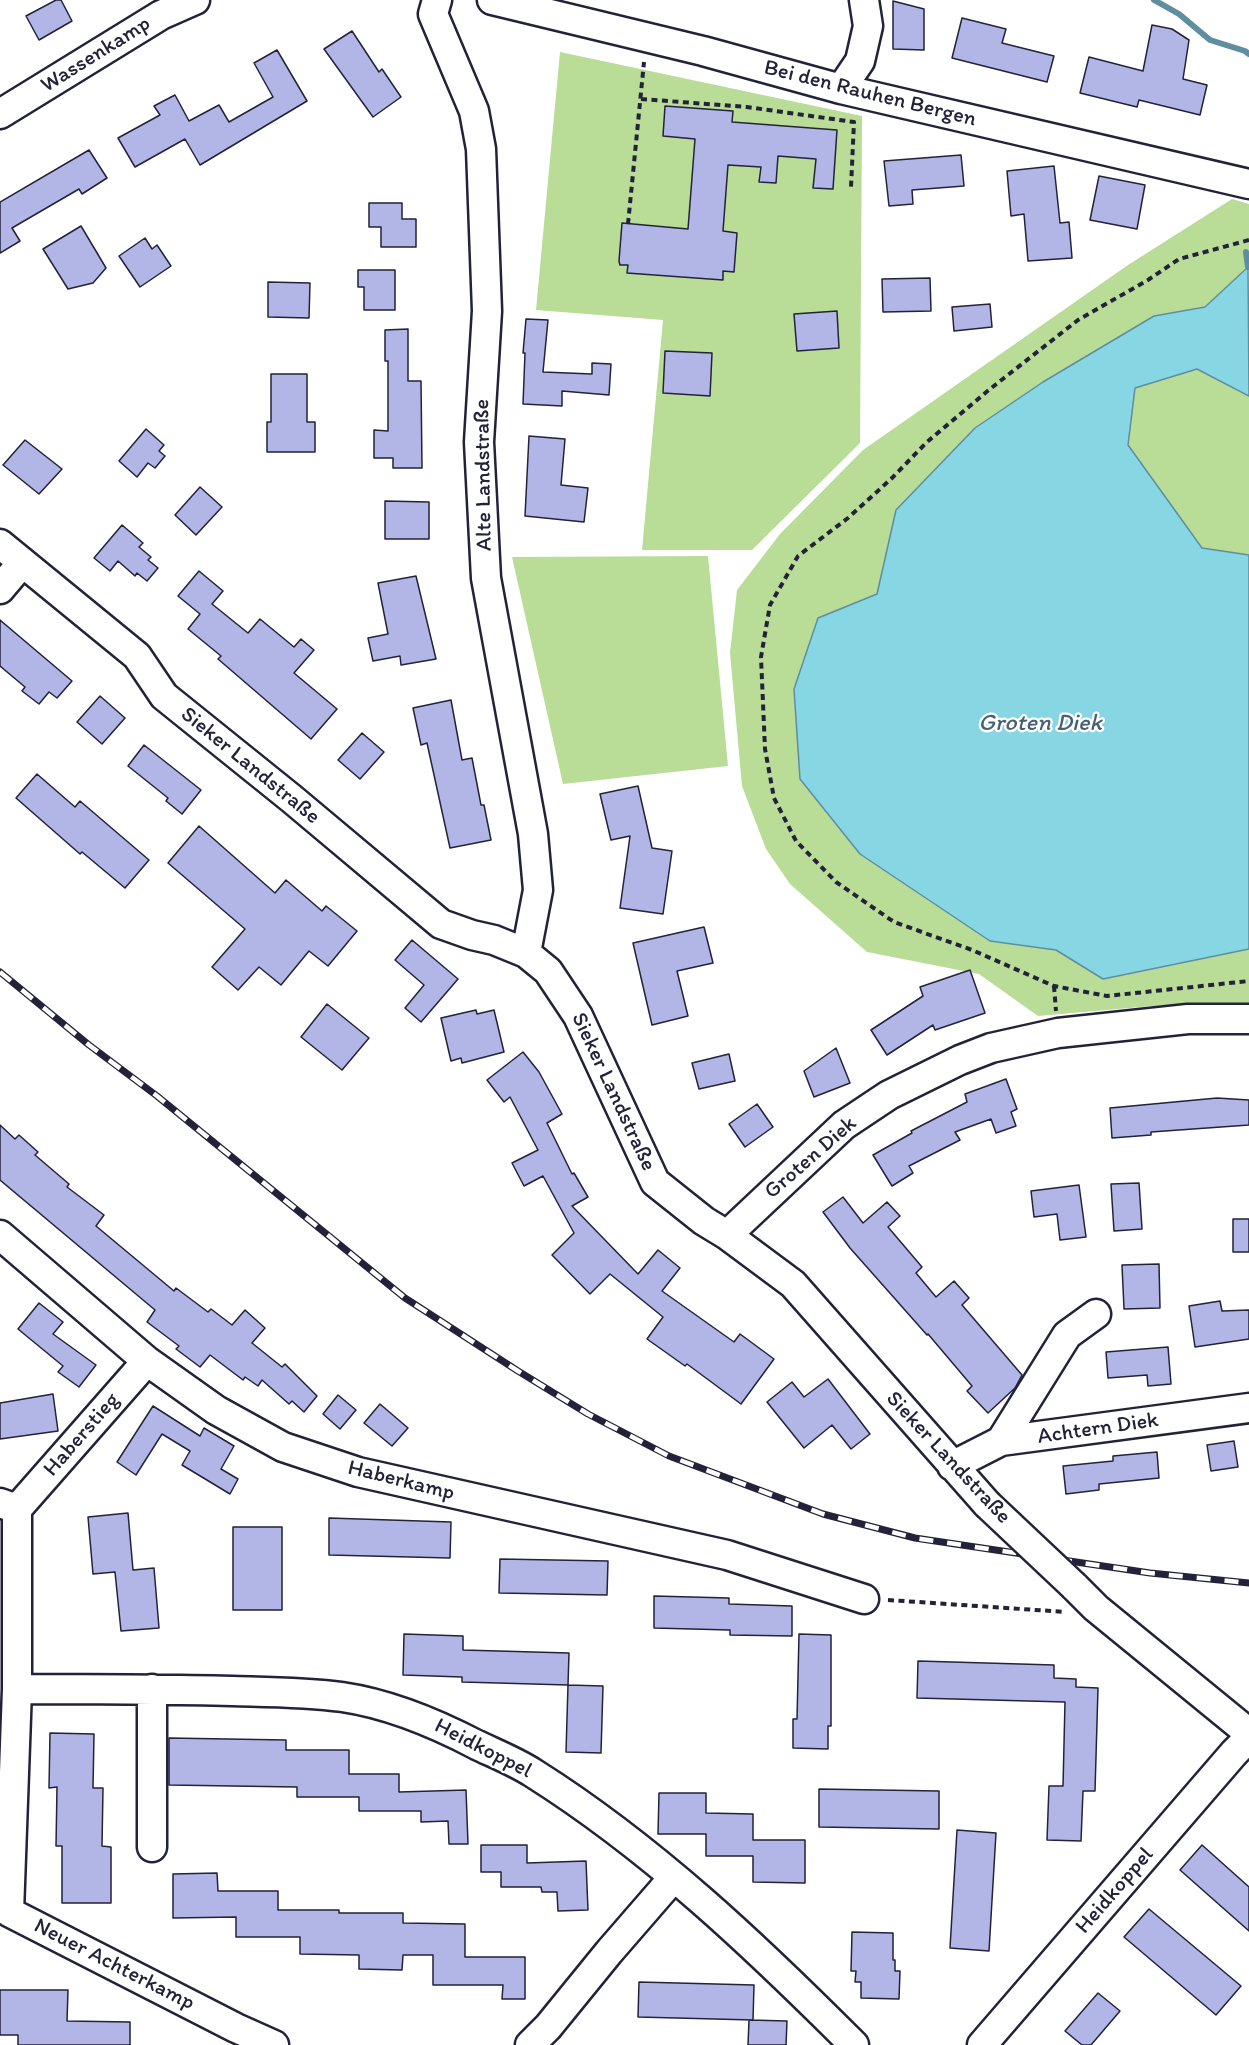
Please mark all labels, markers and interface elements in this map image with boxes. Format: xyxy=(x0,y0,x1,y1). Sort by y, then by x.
street label: Wassenkamp xyxy=(36,11,156,99)
street label: Bei den Rauhen Bergen xyxy=(761,55,979,133)
street label: Alte Landstraße xyxy=(469,399,499,551)
street label: Sieker Landstraße xyxy=(175,702,325,830)
water label: Groten Diek xyxy=(978,710,1102,738)
street label: Sieker Landstraße xyxy=(565,1009,661,1175)
street label: Groten Diek xyxy=(760,1111,862,1205)
street label: Sieker Landstraße xyxy=(880,1386,1016,1530)
street label: Haberstieg xyxy=(38,1388,126,1482)
street label: Achtern Diek xyxy=(1036,1407,1160,1451)
street label: Haberkamp xyxy=(345,1455,457,1507)
street label: Heidkoppel xyxy=(430,1713,536,1785)
street label: Heidkoppel xyxy=(1070,1842,1160,1940)
street label: Neuer Achterkamp xyxy=(29,1913,199,2017)

